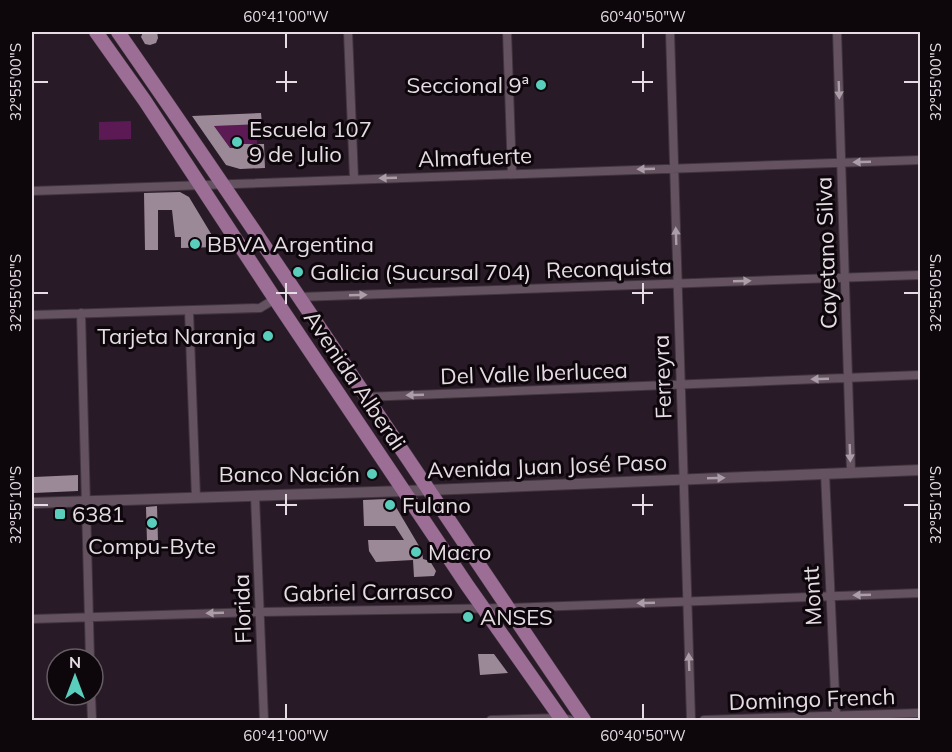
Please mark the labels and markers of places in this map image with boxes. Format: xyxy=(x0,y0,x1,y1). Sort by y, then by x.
place label: Seccional 9ª xyxy=(407,71,529,99)
marker: Seccional 9ª xyxy=(534,78,548,92)
place label: Escuela 107 9 de Julio xyxy=(249,115,372,168)
marker: Escuela 107 9 de Julio xyxy=(230,135,244,149)
place label: BBVA Argentina xyxy=(207,230,374,258)
marker: BBVA Argentina xyxy=(188,237,202,251)
place label: Galicia (Sucursal 704) xyxy=(310,258,531,286)
marker: Galicia (Sucursal 704) xyxy=(291,265,305,279)
place label: Tarjeta Naranja xyxy=(97,322,256,350)
marker: Tarjeta Naranja xyxy=(261,329,275,343)
place label: Banco Nación xyxy=(219,460,360,488)
marker: Banco Nación xyxy=(365,467,379,481)
place label: Fulano xyxy=(402,491,471,519)
marker: Fulano xyxy=(383,498,397,512)
place label: 6381 xyxy=(72,500,125,528)
marker: 6381 xyxy=(53,507,67,521)
marker: Compu-Byte xyxy=(145,516,159,530)
place label: Compu-Byte xyxy=(88,532,216,560)
place label: Macro xyxy=(428,538,491,566)
marker: Macro xyxy=(409,545,423,559)
place label: ANSES xyxy=(480,603,553,631)
marker: ANSES xyxy=(461,610,475,624)

